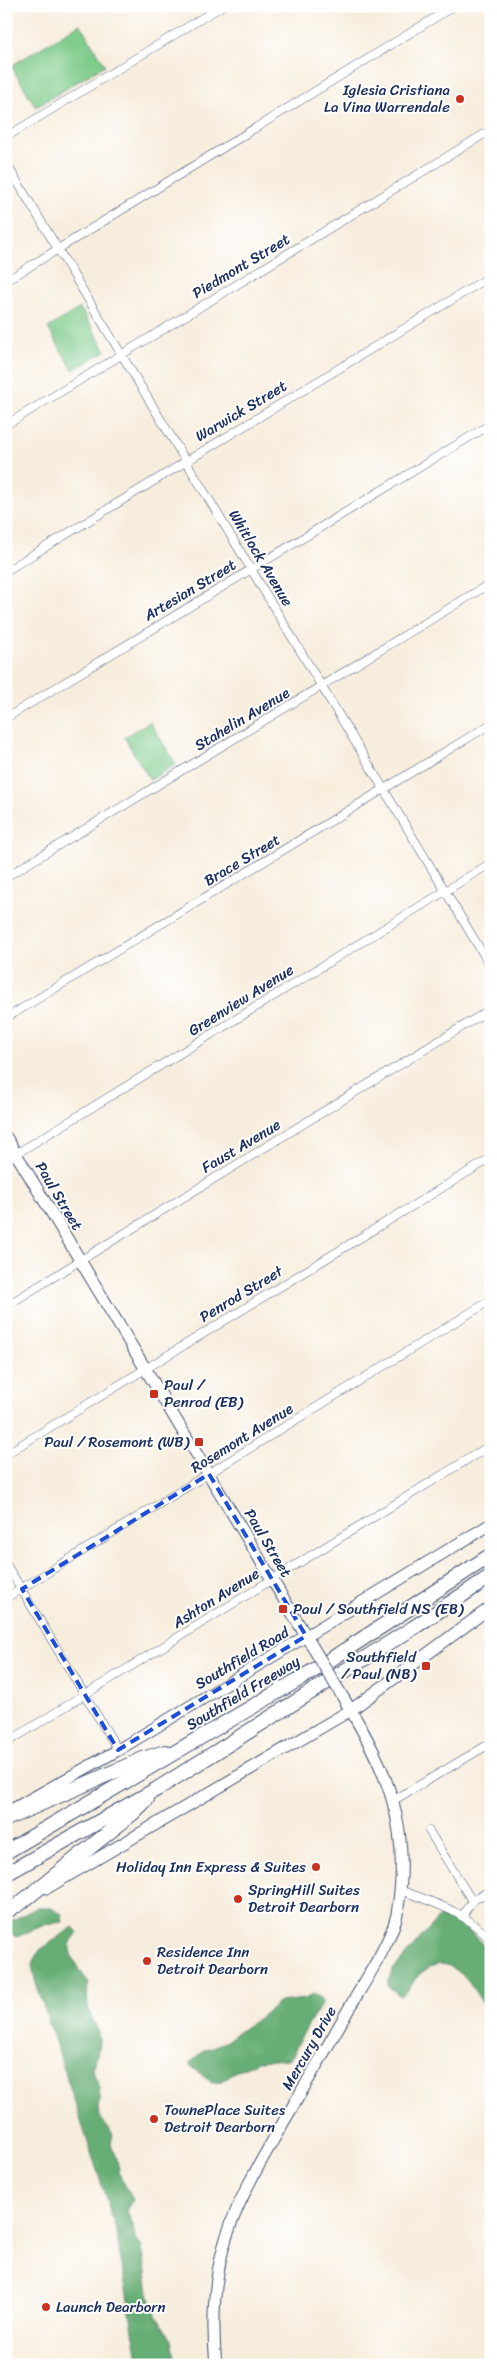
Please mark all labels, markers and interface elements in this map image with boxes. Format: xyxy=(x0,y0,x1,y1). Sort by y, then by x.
place label: Iglesia Cristiana La Vina Warrendale xyxy=(324,77,450,120)
marker: Iglesia Cristiana La Vina Warrendale xyxy=(454,93,466,105)
street label: Piedmont Street xyxy=(187,226,295,306)
street label: Warwick Street xyxy=(190,373,292,449)
street label: Whitlock Avenue xyxy=(222,504,300,612)
street label: Artesian Street xyxy=(138,552,242,628)
street label: Stahelin Avenue xyxy=(189,680,295,758)
street label: Brace Street xyxy=(199,827,286,893)
street label: Greenview Avenue xyxy=(183,957,299,1043)
street label: Faust Avenue xyxy=(196,1112,286,1180)
street label: Paul Street xyxy=(28,1157,90,1236)
street label: Penrod Street xyxy=(194,1258,289,1329)
place label: Paul / Penrod (EB) xyxy=(164,1372,244,1415)
marker: Paul / Penrod (EB) xyxy=(148,1388,160,1400)
street label: Rosemont Avenue xyxy=(186,1396,298,1480)
place label: Paul / Rosemont (WB) xyxy=(44,1429,190,1455)
marker: Paul / Rosemont (WB) xyxy=(193,1436,205,1448)
street label: Paul Street xyxy=(237,1504,299,1583)
street label: Ashton Avenue xyxy=(166,1561,265,1636)
place label: Paul / Southfield NS (EB) xyxy=(293,1596,464,1622)
marker: Paul / Southfield NS (EB) xyxy=(277,1603,289,1615)
street label: Southfield Road xyxy=(190,1619,295,1696)
place label: Southfield / Paul (NB) xyxy=(341,1644,417,1687)
street label: Southfield Freeway xyxy=(181,1648,305,1737)
marker: Southfield / Paul (NB) xyxy=(420,1660,432,1672)
place label: Holiday Inn Express & Suites xyxy=(116,1854,306,1880)
marker: Holiday Inn Express & Suites xyxy=(310,1861,322,1873)
place label: SpringHill Suites Detroit Dearborn xyxy=(248,1877,360,1920)
marker: SpringHill Suites Detroit Dearborn xyxy=(232,1893,244,1905)
place label: Residence Inn Detroit Dearborn xyxy=(157,1939,268,1982)
marker: Residence Inn Detroit Dearborn xyxy=(141,1955,153,1967)
street label: Mercury Drive xyxy=(274,2001,344,2095)
place label: TownePlace Suites Detroit Dearborn xyxy=(164,2097,286,2140)
marker: TownePlace Suites Detroit Dearborn xyxy=(148,2113,160,2125)
place label: Launch Dearborn xyxy=(56,2294,166,2320)
marker: Launch Dearborn xyxy=(40,2301,52,2313)

